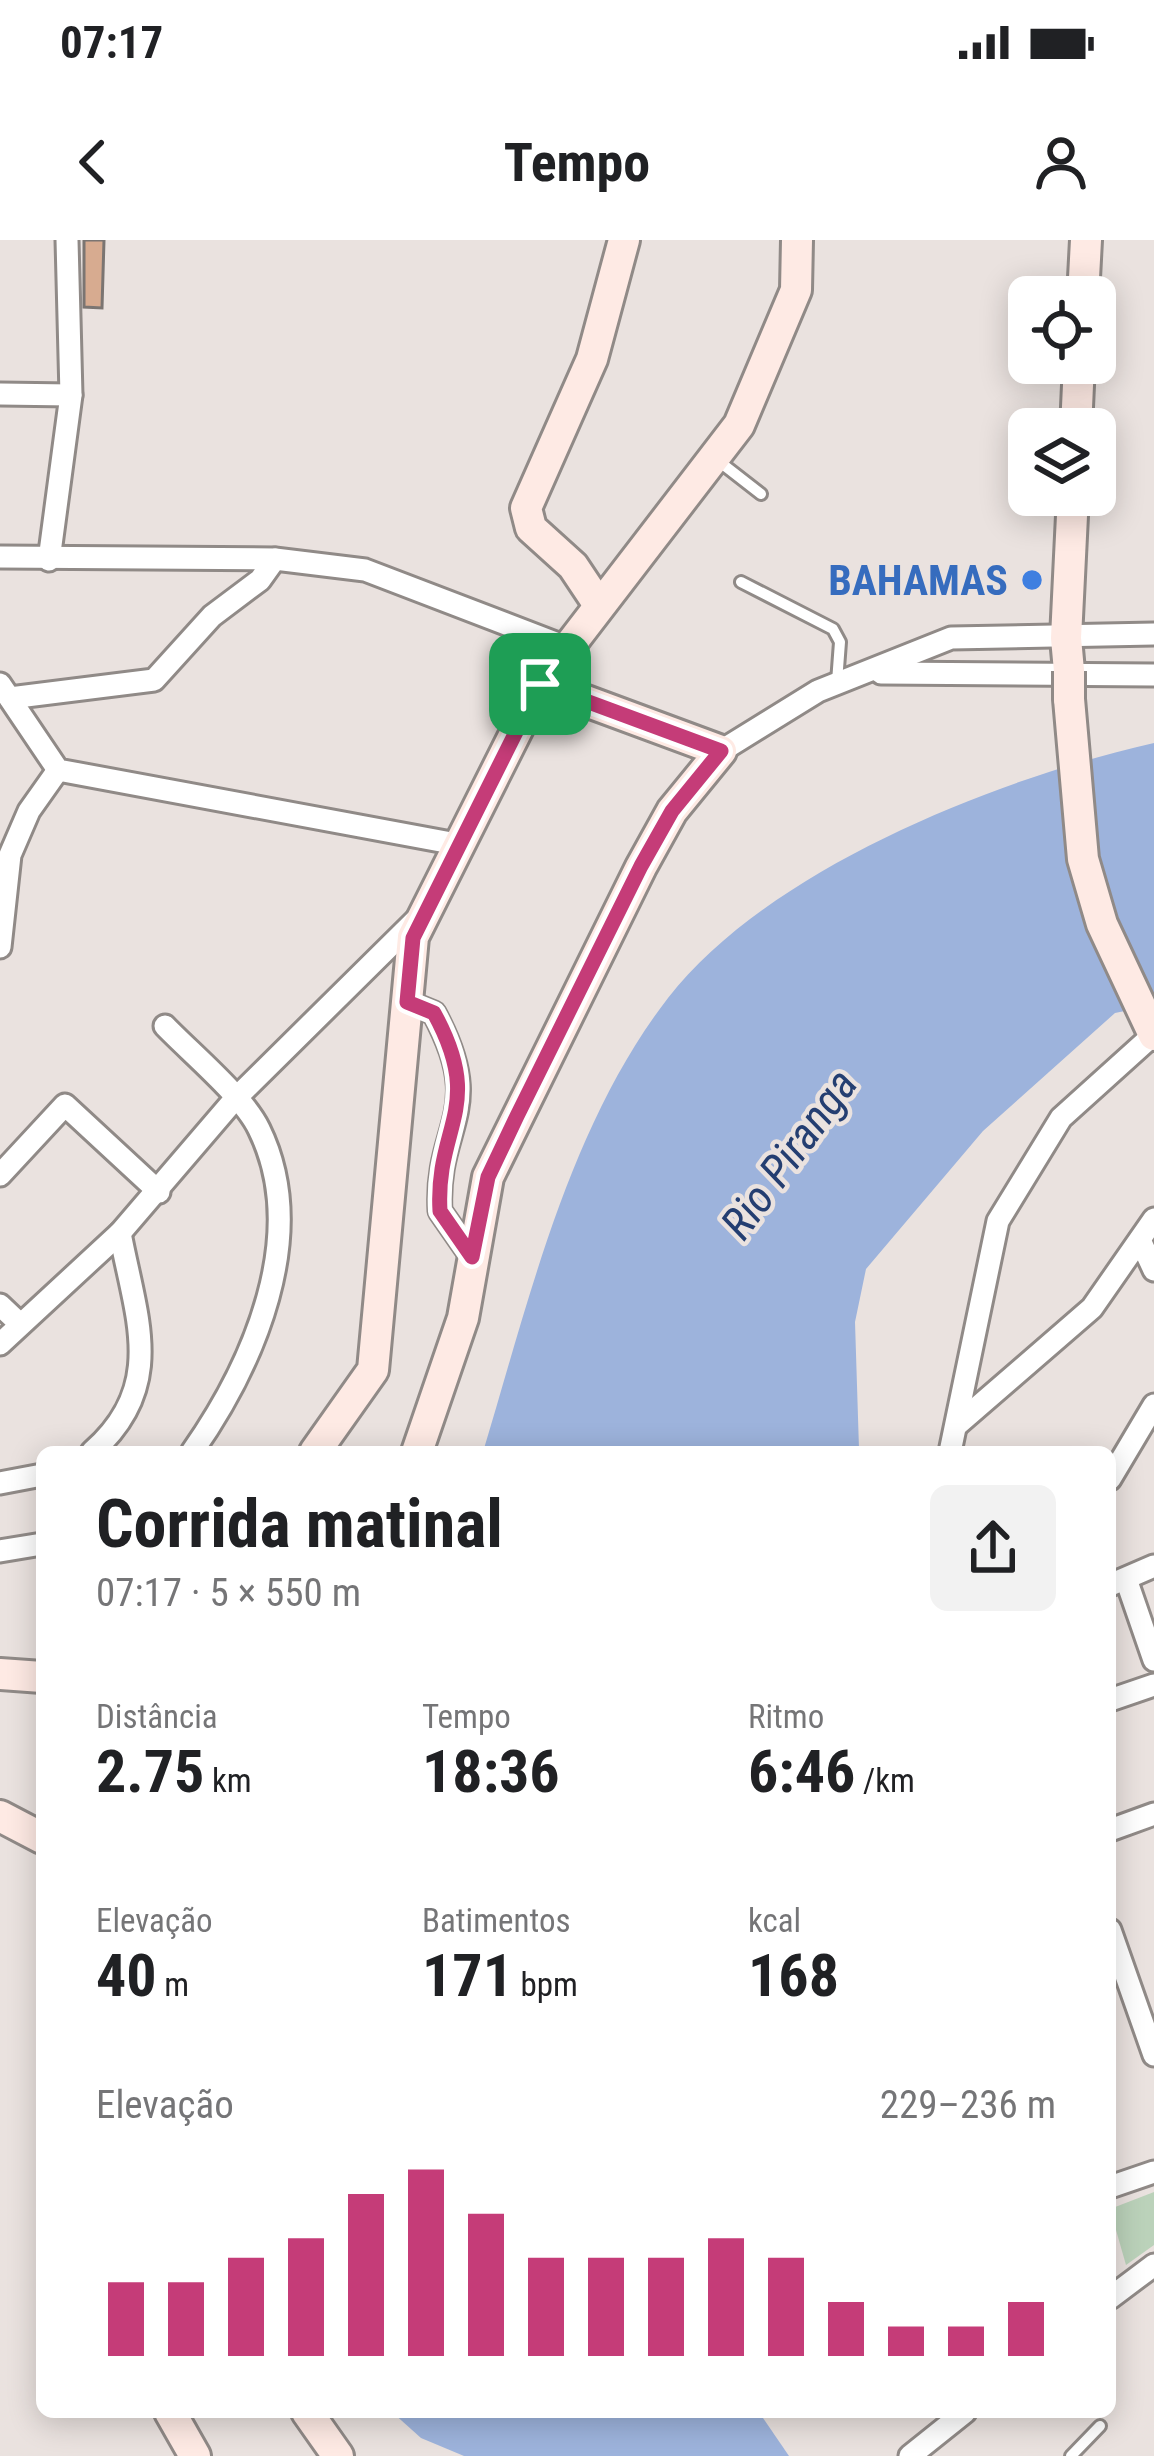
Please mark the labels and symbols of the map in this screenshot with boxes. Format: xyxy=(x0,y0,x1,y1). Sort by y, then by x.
place label: BAHAMAS xyxy=(828,556,1008,605)
marker: BAHAMAS xyxy=(1019,567,1045,593)
pin xyxy=(489,633,591,735)
water label: Rio Piranga xyxy=(710,1059,868,1249)

